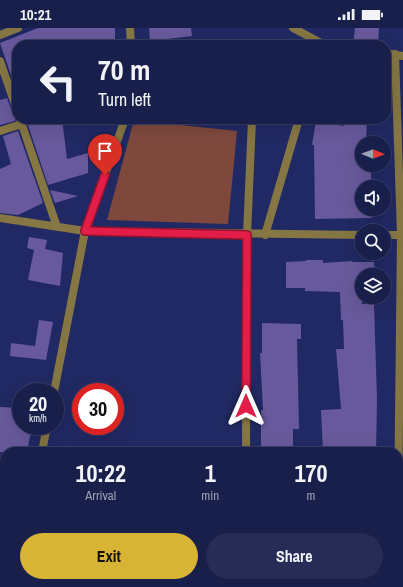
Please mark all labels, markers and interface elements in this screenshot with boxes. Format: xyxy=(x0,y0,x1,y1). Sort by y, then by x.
text: 10:21 xyxy=(20,4,51,25)
text: 70 m xyxy=(98,51,150,89)
icon: left xyxy=(32,56,84,108)
text: Turn left xyxy=(98,87,151,112)
pin xyxy=(88,134,122,175)
north arrow xyxy=(355,136,391,172)
map controls xyxy=(355,136,391,304)
icon: arrive xyxy=(94,140,116,162)
button: sound xyxy=(355,180,391,216)
button: search xyxy=(355,224,391,260)
button: layers xyxy=(355,268,391,304)
speed limit sign: 30 xyxy=(72,383,124,435)
position arrow xyxy=(225,385,267,427)
text: 20 xyxy=(29,390,47,417)
text: km/h xyxy=(29,412,47,425)
text: 10:22 xyxy=(76,457,126,489)
text: 1 xyxy=(205,457,216,489)
text: 170 xyxy=(295,457,327,489)
text: Arrival xyxy=(85,487,116,504)
text: min xyxy=(201,487,219,504)
text: m xyxy=(307,487,315,504)
button: Exit xyxy=(20,533,198,579)
button: Share xyxy=(206,533,383,579)

